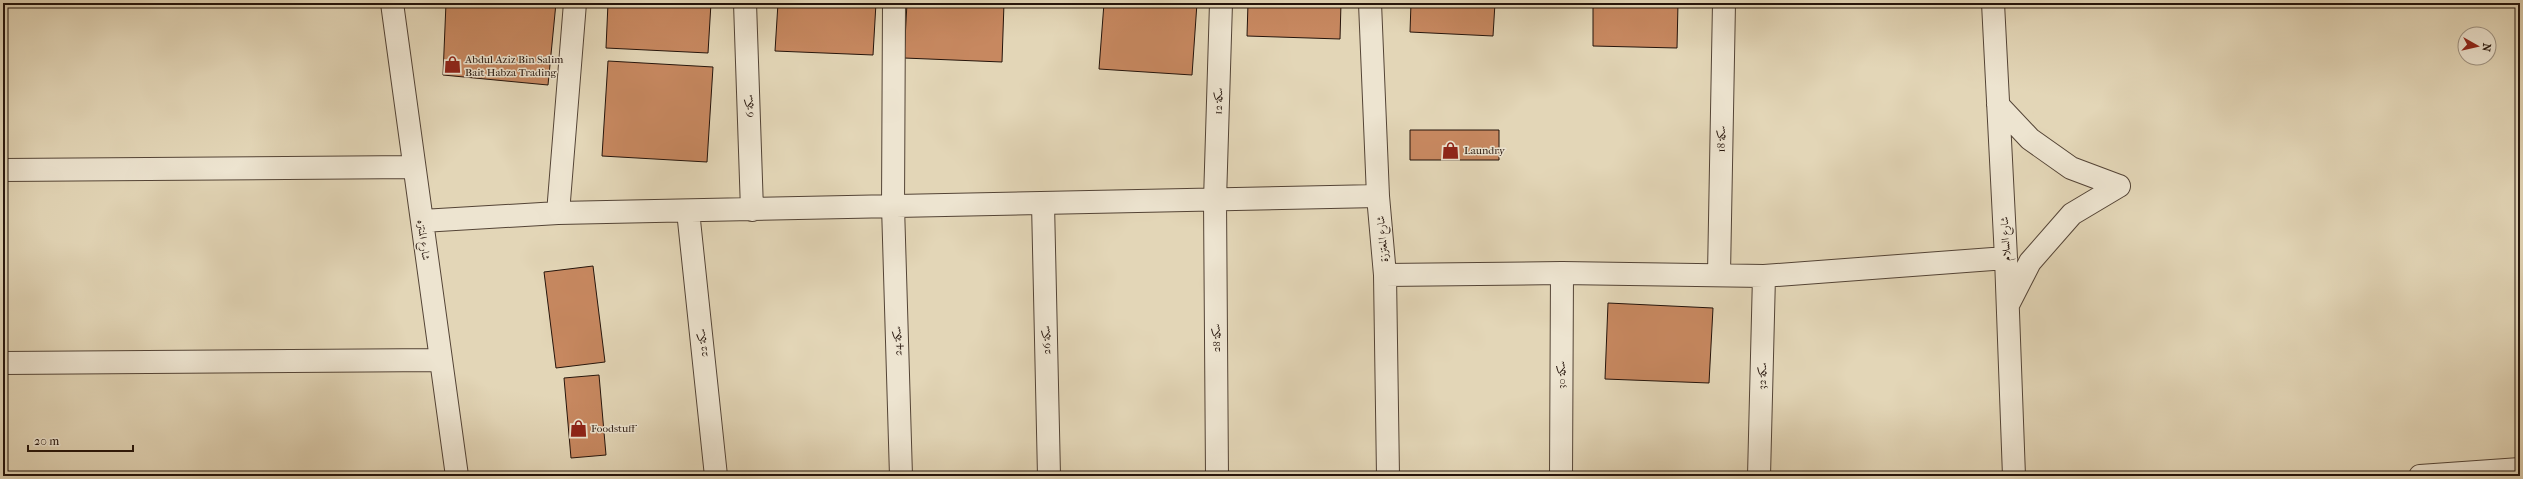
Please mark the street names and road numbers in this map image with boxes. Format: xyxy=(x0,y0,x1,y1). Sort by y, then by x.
street label: سكة 12 xyxy=(1212,87,1225,115)
street label: سكة 6 xyxy=(743,94,756,118)
street label: سكة 18 xyxy=(1715,125,1728,153)
street label: شارع المعتززة xyxy=(1374,215,1394,263)
street label: شارع السلام xyxy=(1998,216,2016,262)
street label: شارع المنتزه xyxy=(412,219,432,261)
street label: سكة 28 xyxy=(1210,324,1223,352)
street label: سكة 26 xyxy=(1040,325,1053,355)
street label: سكة 24 xyxy=(890,326,905,356)
street label: سكة 22 xyxy=(695,328,710,358)
street label: سكة 30 xyxy=(1555,361,1568,389)
street label: سكة 32 xyxy=(1756,362,1769,390)

